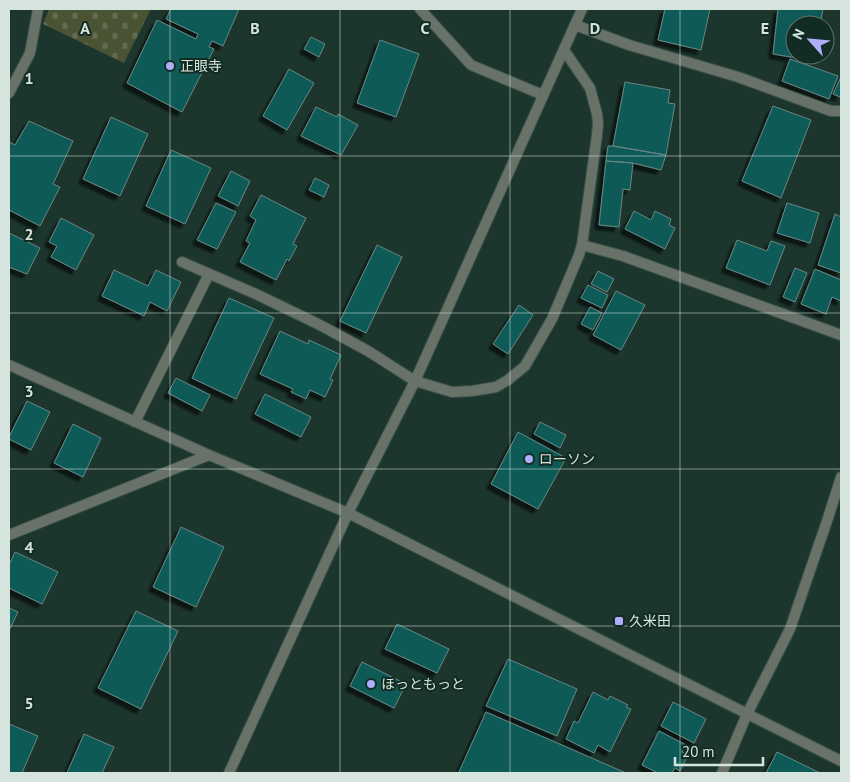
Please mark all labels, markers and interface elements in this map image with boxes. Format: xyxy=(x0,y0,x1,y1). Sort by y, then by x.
north arrow xyxy=(785,15,835,65)
text: A xyxy=(80,18,90,38)
text: B xyxy=(250,18,260,38)
text: C xyxy=(421,18,430,38)
text: D xyxy=(590,18,600,38)
text: E xyxy=(761,18,769,38)
text: N xyxy=(788,26,809,42)
place label: 正眼寺 xyxy=(180,57,222,75)
marker: 正眼寺 xyxy=(164,60,176,72)
text: 1 xyxy=(24,68,34,88)
text: 2 xyxy=(24,224,34,244)
text: 3 xyxy=(24,381,34,401)
place label: ローソン xyxy=(539,450,595,468)
marker: ローソン xyxy=(523,453,535,465)
text: 4 xyxy=(24,537,34,557)
place label: 久米田 xyxy=(629,612,671,630)
marker: 久米田 xyxy=(613,615,625,627)
place label: ほっともっと xyxy=(381,675,465,693)
marker: ほっともっと xyxy=(365,678,377,690)
text: 5 xyxy=(24,693,34,713)
scale bar xyxy=(675,734,762,766)
text: 20 m xyxy=(682,742,715,761)

